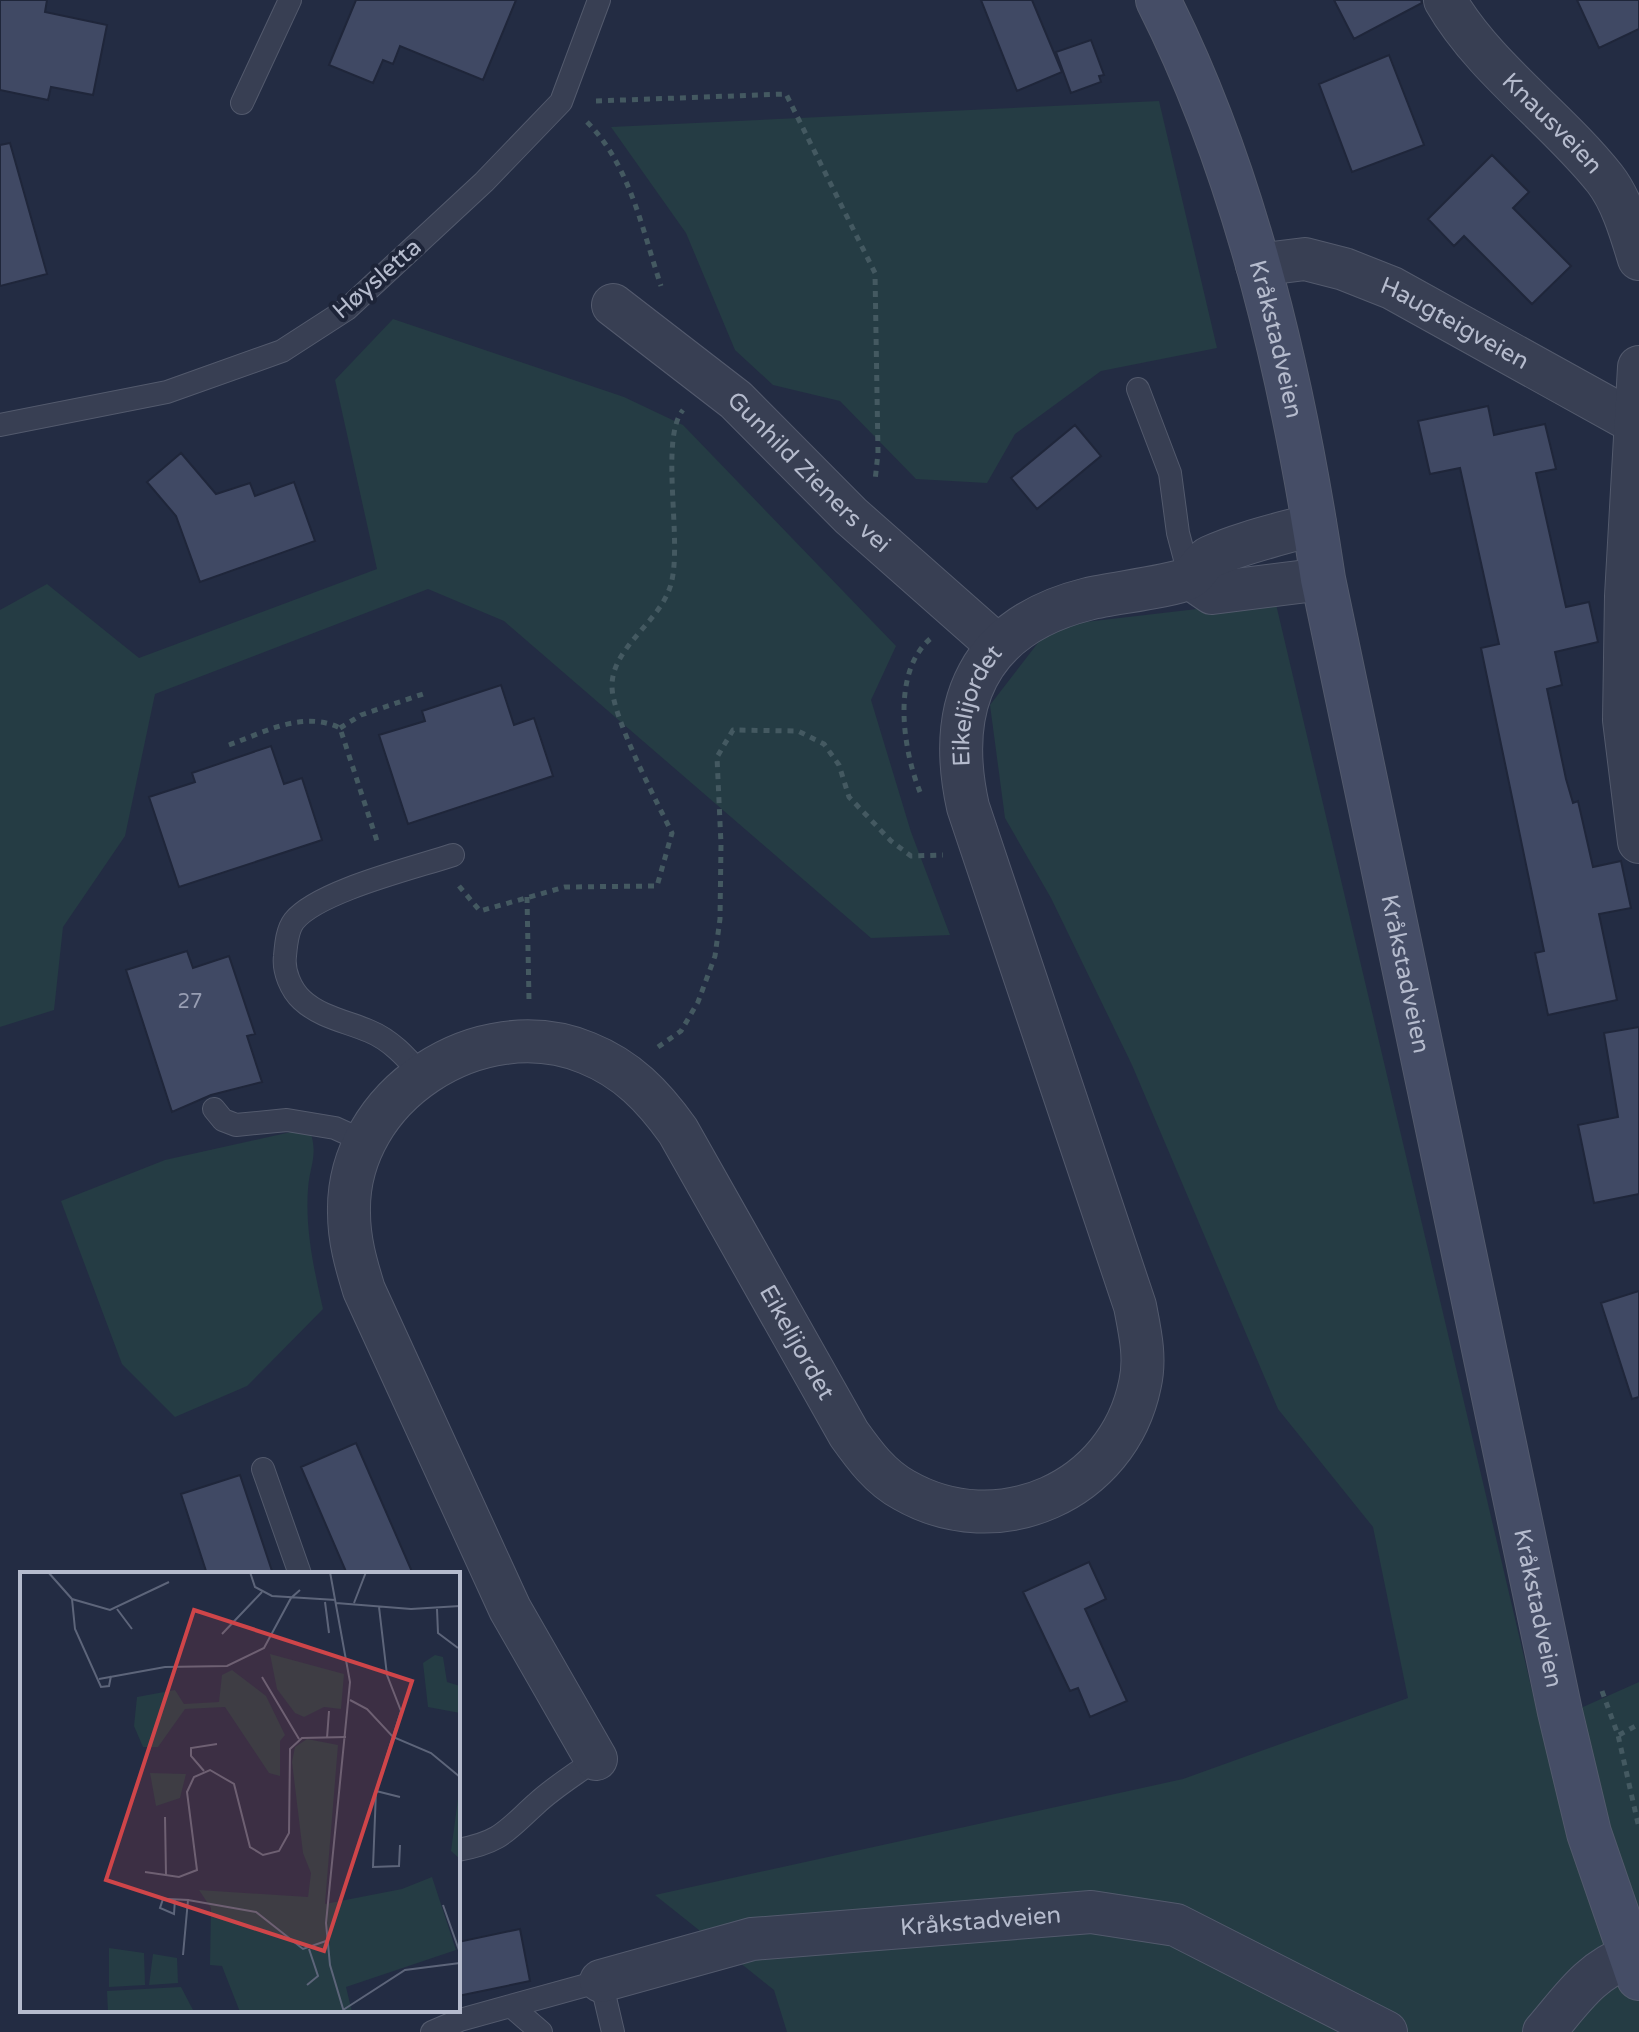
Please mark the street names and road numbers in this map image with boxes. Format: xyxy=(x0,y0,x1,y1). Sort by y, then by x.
street label: Knausveien xyxy=(1496,67,1609,180)
street label: Høysletta xyxy=(327,233,427,325)
street label: Kråkstadveien xyxy=(1243,257,1309,421)
street label: Haugteigveien xyxy=(1376,270,1534,376)
street label: Gunhild Zieners vei xyxy=(721,385,897,559)
street label: Eikelijordet xyxy=(947,639,1008,767)
street label: Kråkstadveien xyxy=(1375,892,1436,1056)
street label: Eikelijordet xyxy=(753,1280,841,1405)
street label: Kråkstadveien xyxy=(1508,1526,1569,1690)
street label: Kråkstadveien xyxy=(899,1900,1062,1942)

